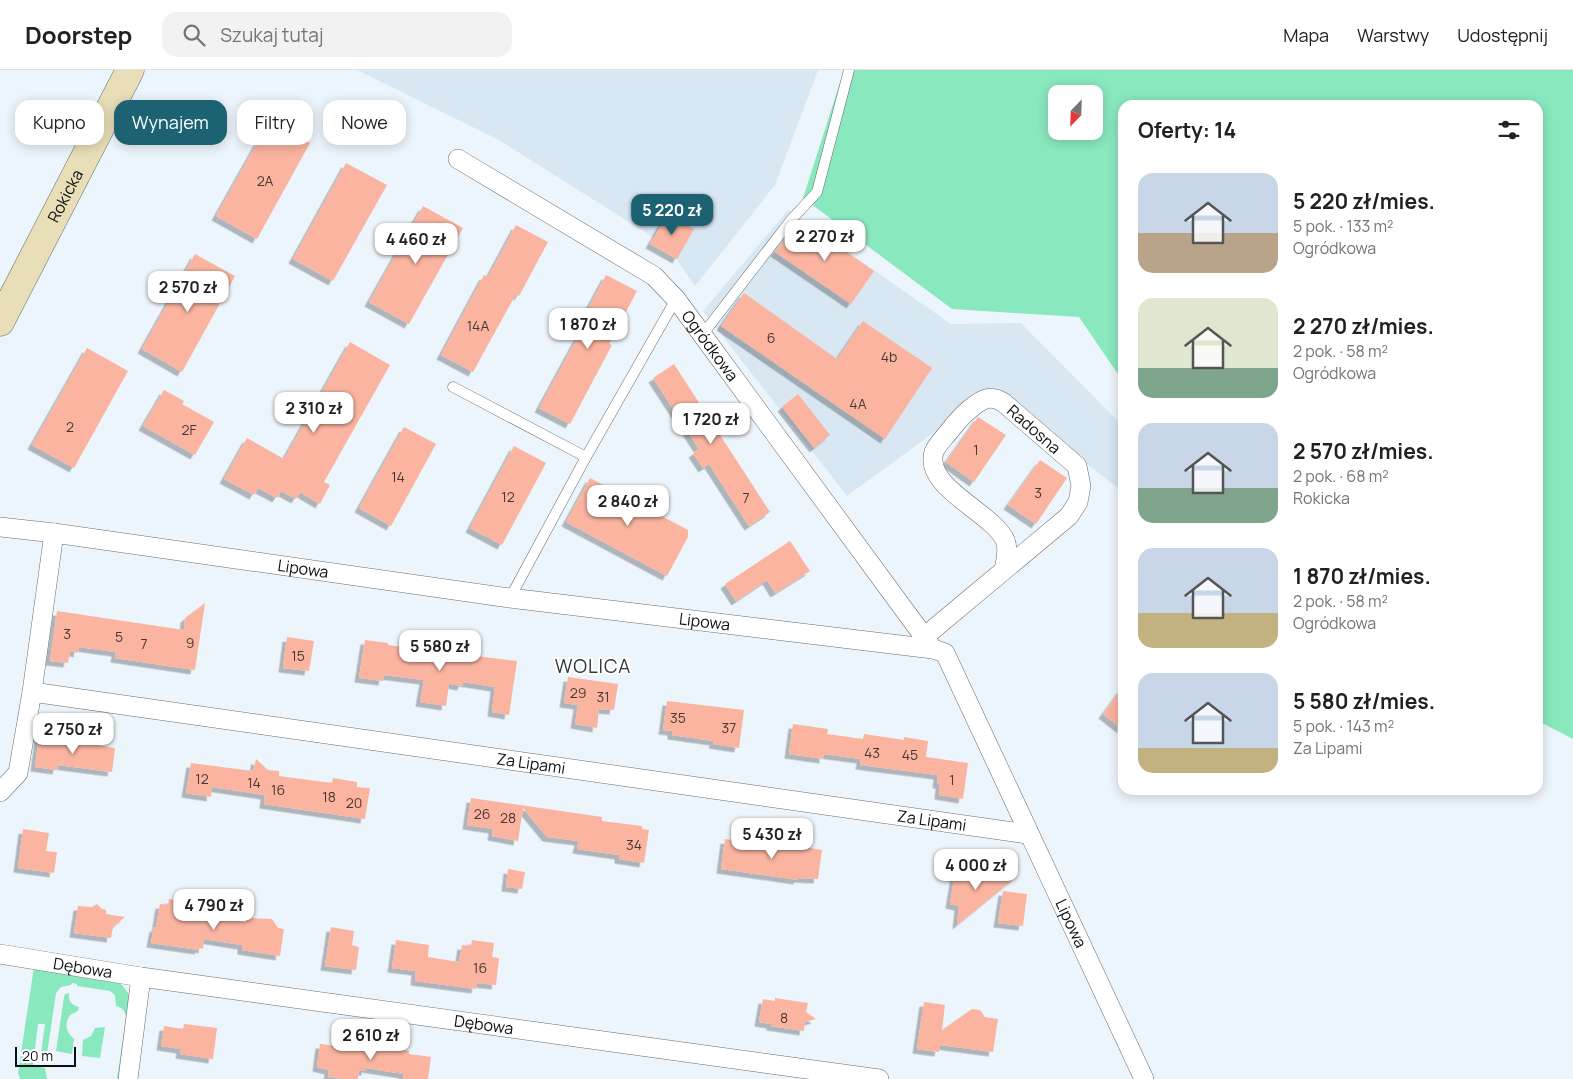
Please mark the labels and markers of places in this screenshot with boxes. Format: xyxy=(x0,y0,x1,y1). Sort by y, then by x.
pin: 5 220 zł xyxy=(620,194,724,236)
pin: 2 270 zł xyxy=(773,220,877,262)
pin: 4 460 zł xyxy=(364,222,468,265)
pin: 2 570 zł xyxy=(136,270,240,313)
pin: 1 870 zł xyxy=(536,308,640,350)
pin: 2 310 zł xyxy=(262,392,366,434)
pin: 1 720 zł xyxy=(659,402,763,445)
pin: 2 840 zł xyxy=(576,484,680,527)
pin: 5 580 zł xyxy=(388,630,492,672)
pin: 2 750 zł xyxy=(21,712,125,755)
pin: 5 430 zł xyxy=(720,818,824,860)
pin: 4 000 zł xyxy=(924,848,1028,891)
pin: 4 790 zł xyxy=(162,888,266,931)
pin: 2 610 zł xyxy=(319,1018,423,1061)

